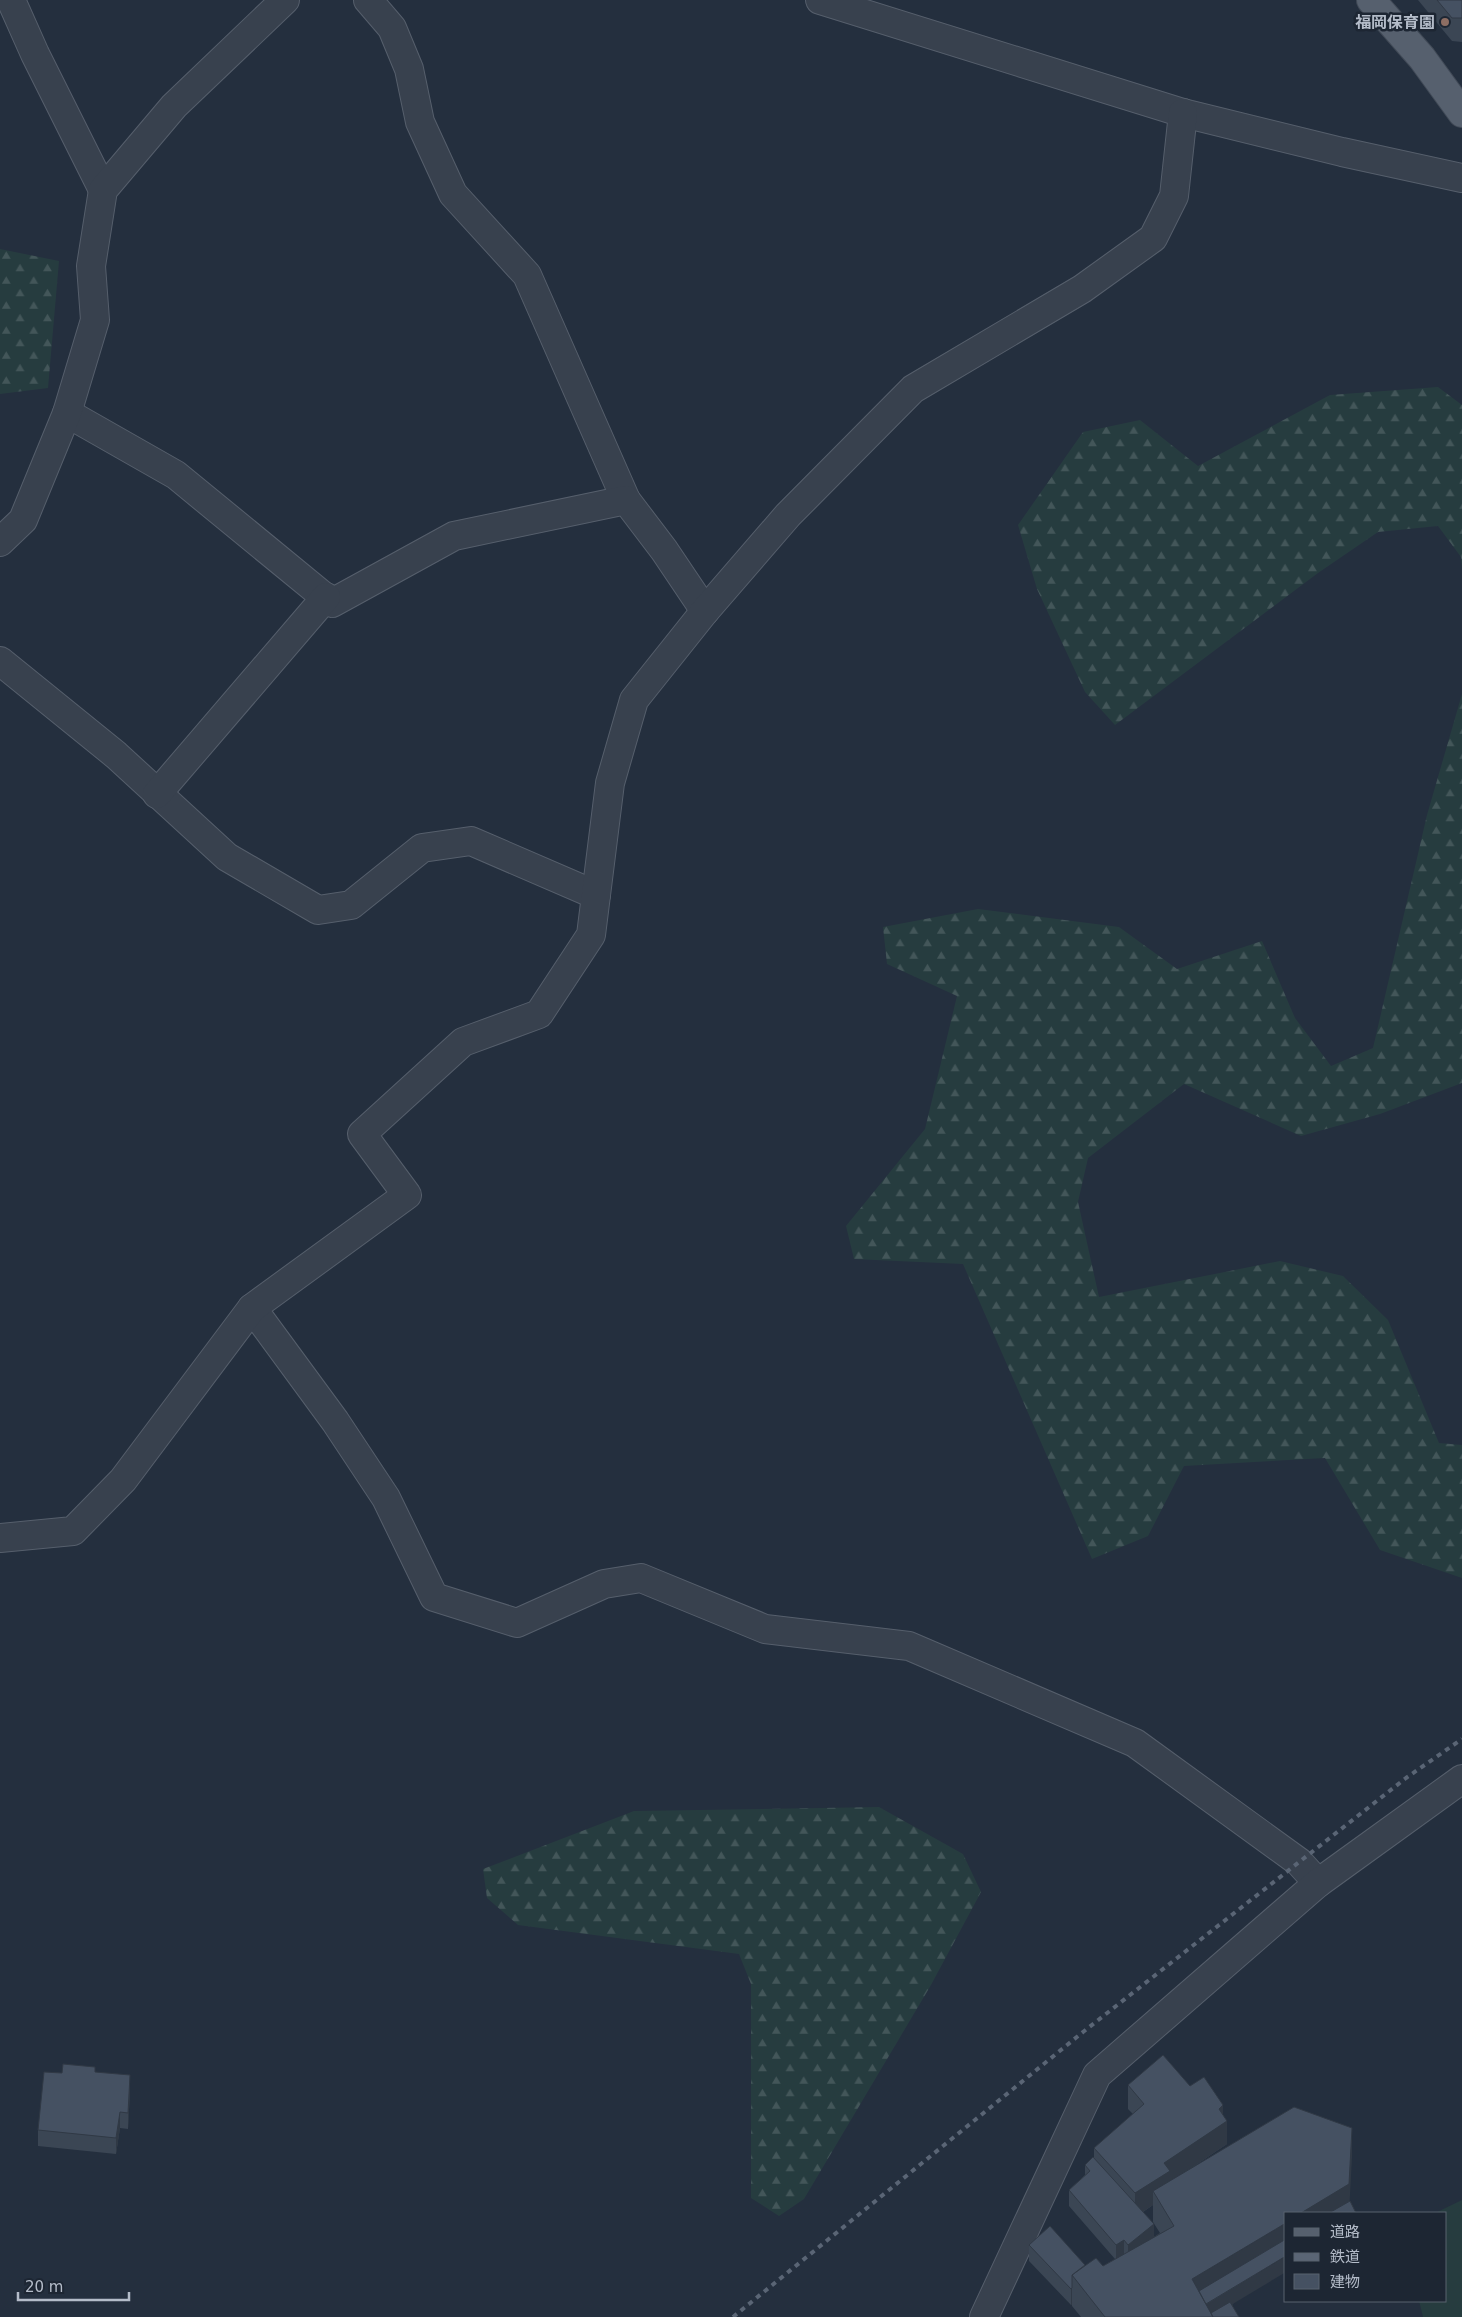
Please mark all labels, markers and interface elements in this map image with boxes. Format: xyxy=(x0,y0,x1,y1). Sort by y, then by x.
place label: 福岡保育園 xyxy=(1355,13,1435,32)
marker: 福岡保育園 xyxy=(1439,16,1451,28)
legend xyxy=(1284,2212,1447,2302)
text: 道路 xyxy=(1330,2223,1360,2241)
text: 鉄道 xyxy=(1330,2248,1360,2266)
scale bar xyxy=(18,2270,129,2302)
text: 建物 xyxy=(1330,2273,1360,2291)
text: 20 m xyxy=(25,2278,63,2296)

